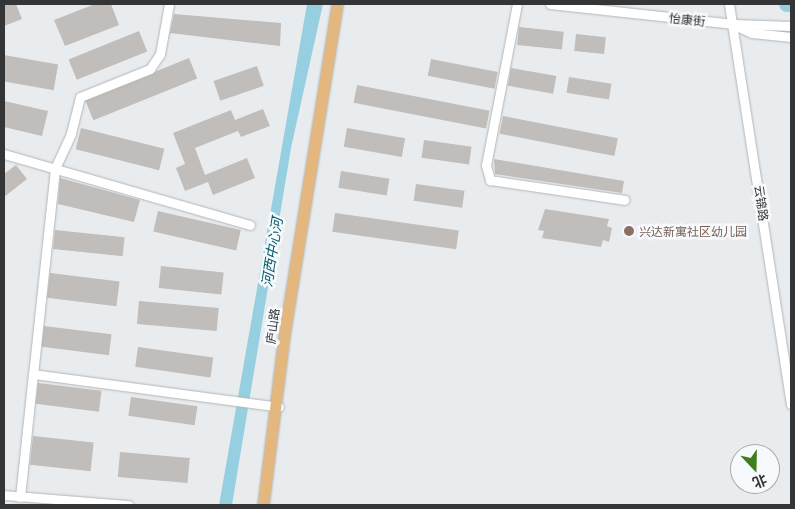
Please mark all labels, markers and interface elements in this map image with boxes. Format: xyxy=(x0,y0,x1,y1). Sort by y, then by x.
street label: 怡康街 xyxy=(668,10,706,28)
street label: 云锦路 xyxy=(752,184,772,222)
water label: 河西中心河 xyxy=(257,216,285,288)
place label: 兴达新寓社区幼儿园 xyxy=(639,224,747,238)
marker: 兴达新寓社区幼儿园 xyxy=(623,225,635,237)
street label: 庐山路 xyxy=(263,307,281,345)
north arrow xyxy=(730,444,780,494)
text: 北 xyxy=(750,470,770,494)

